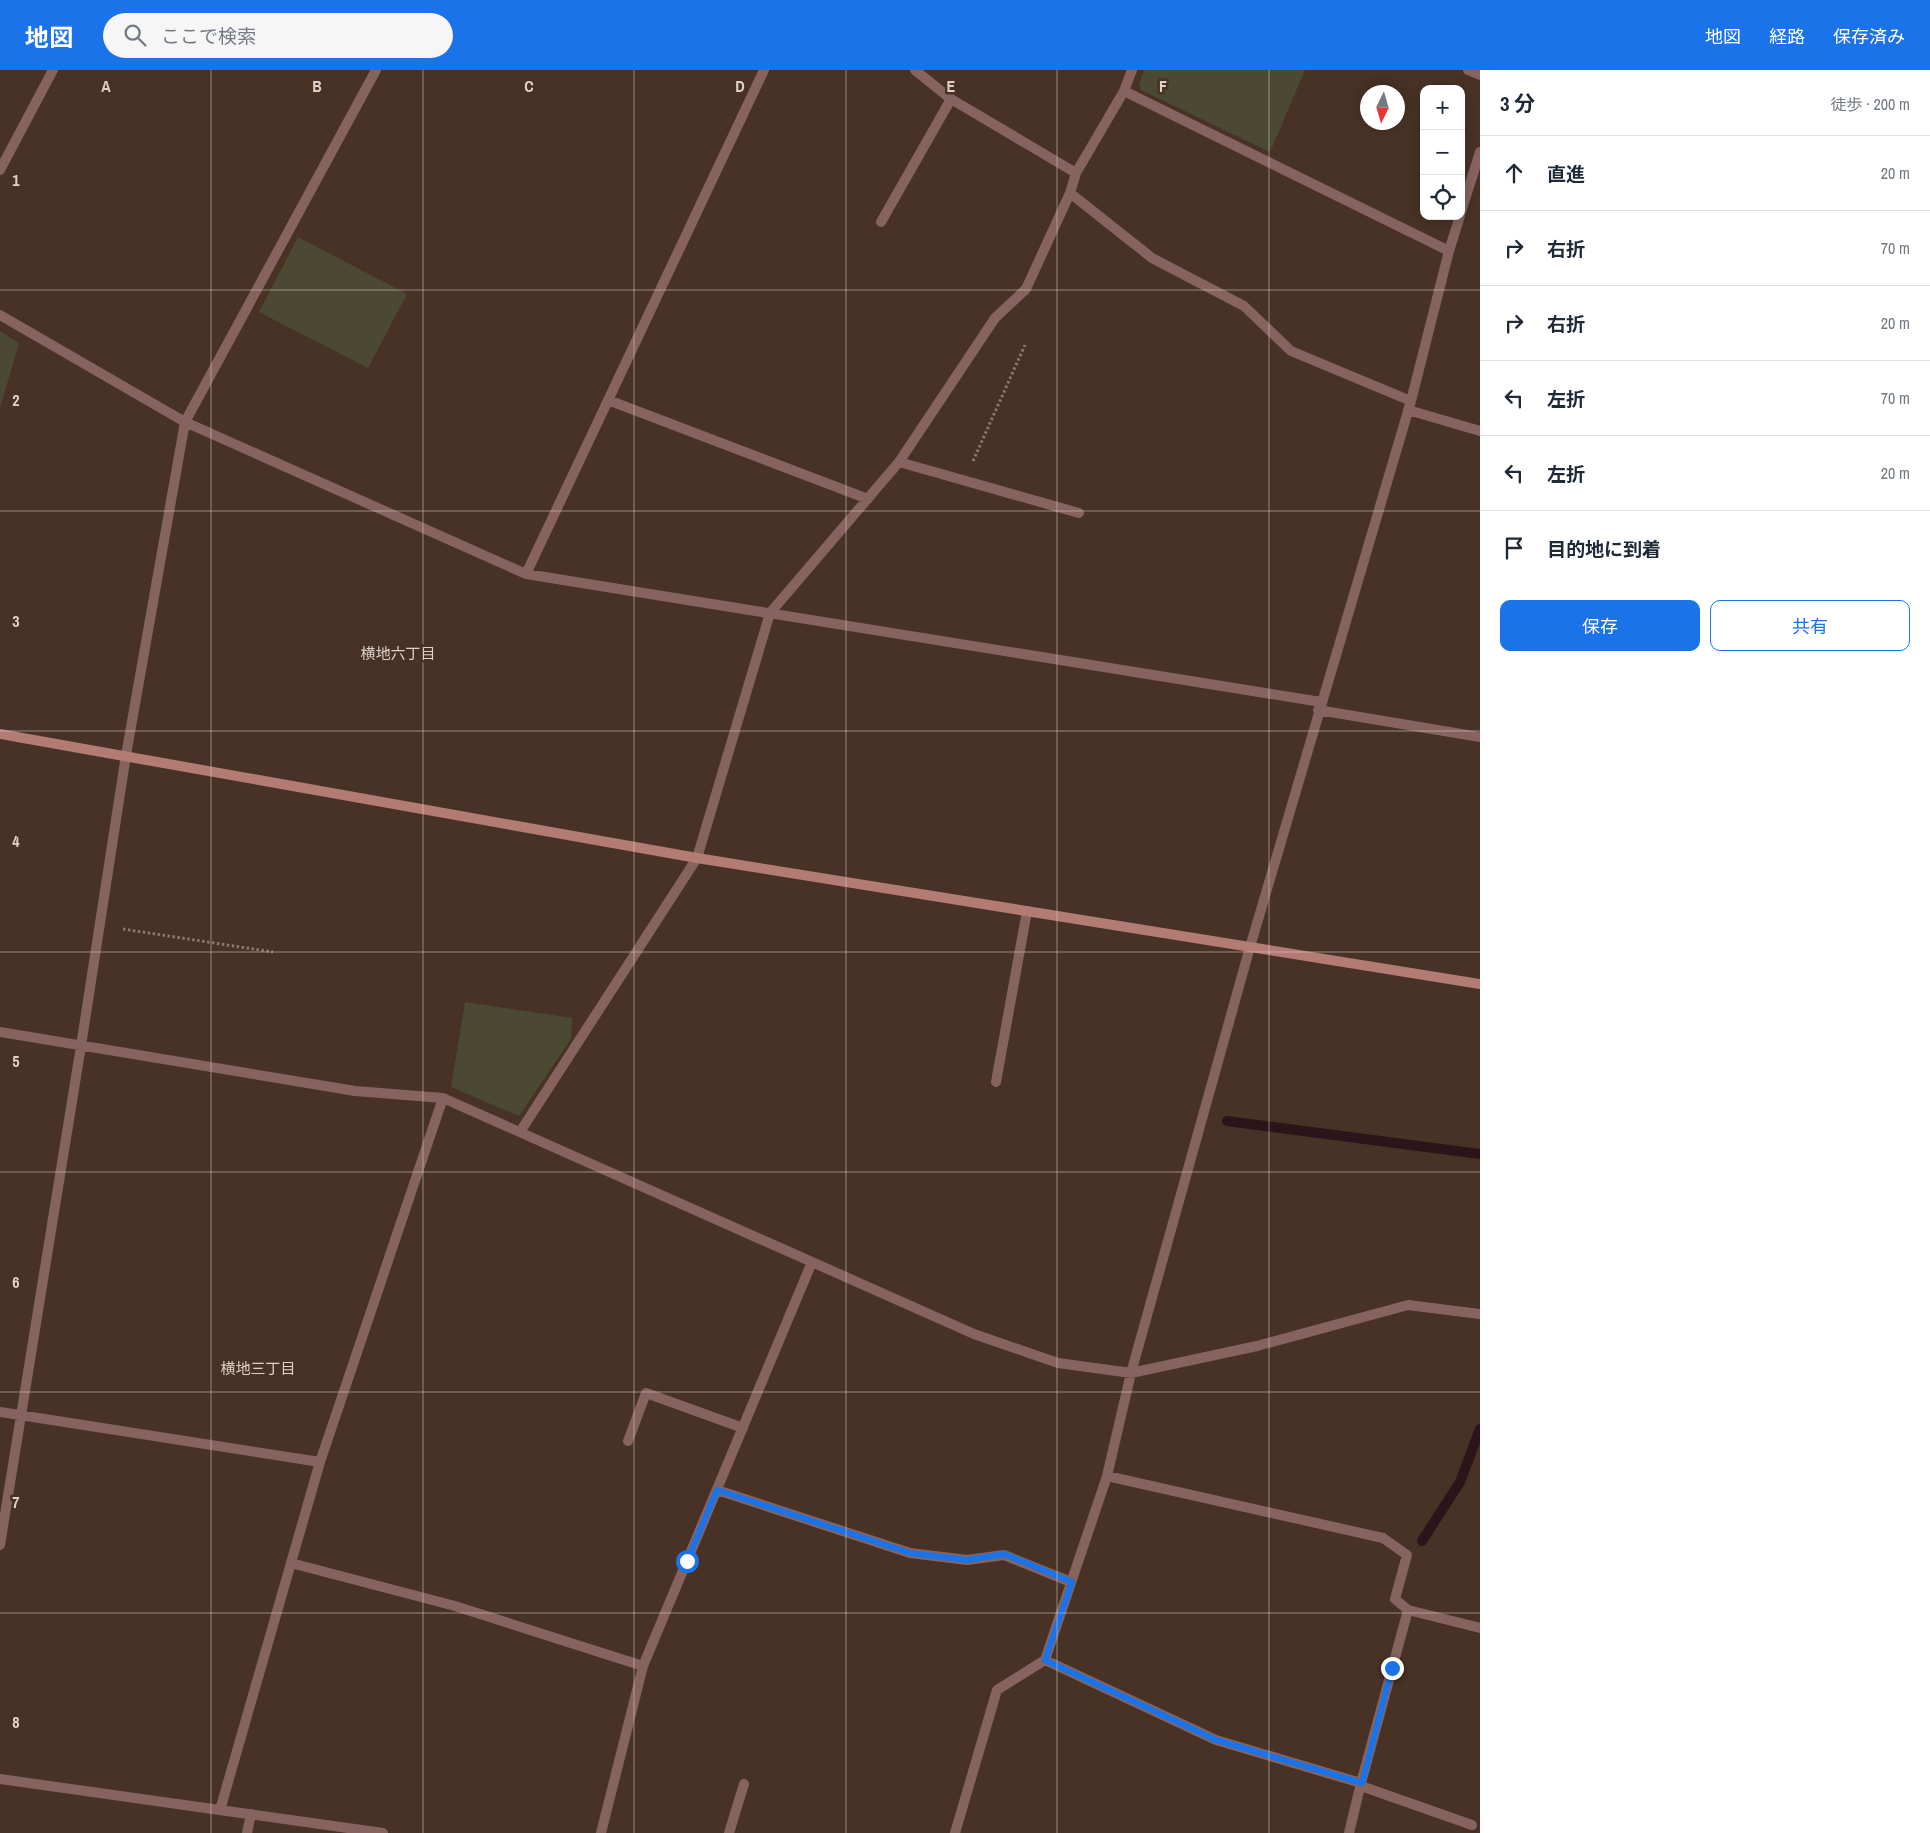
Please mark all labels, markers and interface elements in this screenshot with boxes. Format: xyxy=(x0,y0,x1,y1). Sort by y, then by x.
search box xyxy=(103,13,453,58)
text: 地図 xyxy=(25,21,73,53)
icon: search xyxy=(121,21,149,49)
text: ここで検索 xyxy=(161,23,256,49)
text: 地図 xyxy=(1705,24,1741,49)
text: 経路 xyxy=(1769,24,1805,49)
text: 保存済み xyxy=(1833,24,1905,49)
text: A xyxy=(101,75,111,97)
text: B xyxy=(312,75,322,97)
text: C xyxy=(524,75,534,97)
text: D xyxy=(735,75,745,97)
text: E xyxy=(947,75,956,97)
text: F xyxy=(1159,75,1167,97)
north arrow xyxy=(1360,85,1405,130)
map controls xyxy=(1420,85,1465,220)
button: + xyxy=(1420,85,1465,130)
text: 3 分 xyxy=(1500,89,1535,118)
text: 徒歩 · 200 m xyxy=(1831,93,1910,115)
button: − xyxy=(1420,130,1465,175)
icon: ahead xyxy=(1500,159,1528,187)
text: 直進 xyxy=(1547,161,1585,187)
text: 20 m xyxy=(1881,162,1910,184)
text: 1 xyxy=(12,169,20,191)
button: locate xyxy=(1420,175,1465,220)
icon: right xyxy=(1500,234,1528,262)
text: 右折 xyxy=(1547,236,1585,262)
text: 70 m xyxy=(1881,237,1910,259)
icon: right xyxy=(1500,309,1528,337)
text: 右折 xyxy=(1547,311,1585,337)
text: 20 m xyxy=(1881,312,1910,334)
icon: left xyxy=(1500,384,1528,412)
text: 左折 xyxy=(1547,386,1585,412)
text: 70 m xyxy=(1881,387,1910,409)
text: 2 xyxy=(12,389,20,411)
icon: left xyxy=(1500,459,1528,487)
text: 左折 xyxy=(1547,461,1585,487)
text: 20 m xyxy=(1881,462,1910,484)
icon: arrive xyxy=(1500,534,1528,562)
text: 目的地に到着 xyxy=(1547,536,1661,562)
button: 保存 xyxy=(1500,600,1700,651)
button: 共有 xyxy=(1710,600,1910,651)
text: 3 xyxy=(12,610,20,632)
district label: 横地六丁目 xyxy=(360,643,436,664)
text: 4 xyxy=(12,830,20,852)
text: 5 xyxy=(12,1050,20,1072)
text: 6 xyxy=(12,1271,20,1293)
district label: 横地三丁目 xyxy=(220,1358,296,1379)
text: 7 xyxy=(12,1491,20,1513)
route start xyxy=(676,1550,699,1573)
route end xyxy=(1381,1657,1404,1680)
text: 8 xyxy=(12,1711,20,1733)

